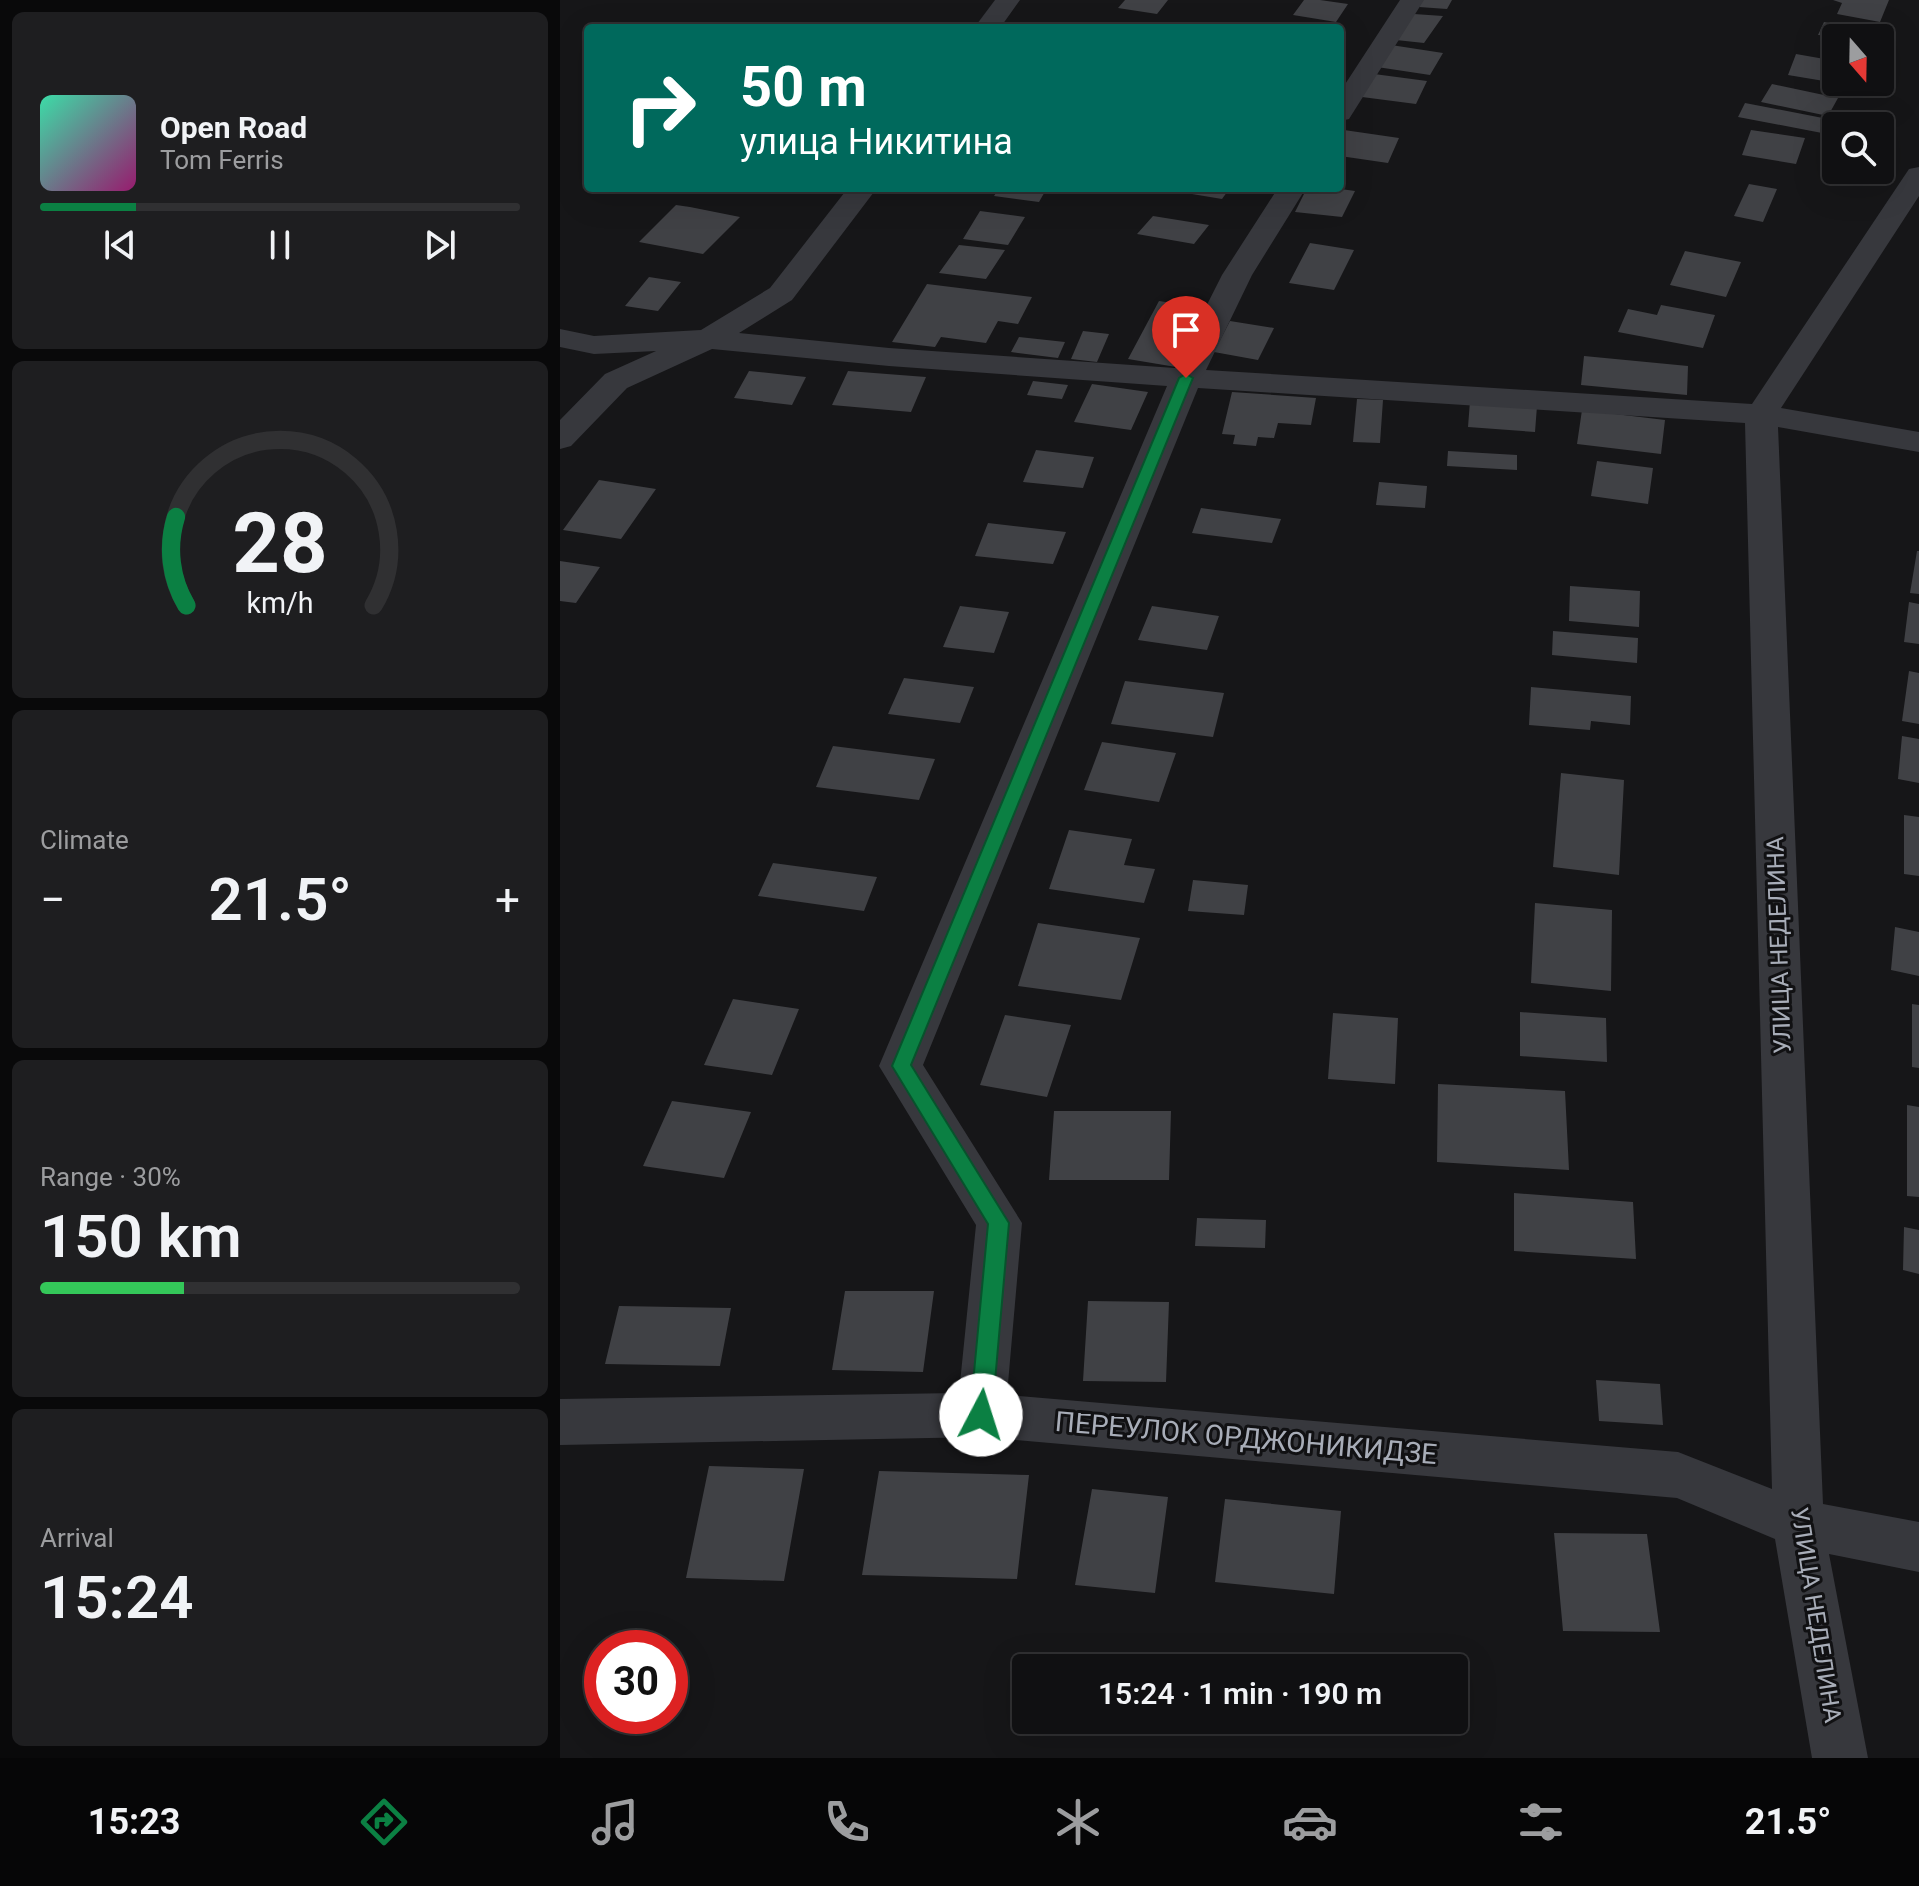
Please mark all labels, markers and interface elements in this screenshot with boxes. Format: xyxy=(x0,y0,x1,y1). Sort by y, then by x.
north arrow xyxy=(1822,24,1894,96)
map controls xyxy=(1822,24,1894,184)
text: 50 m xyxy=(740,54,867,120)
icon: right xyxy=(608,56,712,160)
text: Open Road xyxy=(160,110,307,145)
button: search xyxy=(1822,112,1894,184)
text: улица Никитина xyxy=(740,121,1013,163)
text: Tom Ferris xyxy=(160,145,284,175)
icon: previous xyxy=(98,223,142,267)
icon: pause xyxy=(258,223,302,267)
icon: next xyxy=(418,223,462,267)
pin xyxy=(1152,296,1220,378)
icon: arrive xyxy=(1164,308,1208,352)
text: 28 xyxy=(232,494,328,591)
text: km/h xyxy=(246,586,314,620)
text: Climate xyxy=(40,825,129,855)
street label: УЛИЦА НЕДЕЛИНА xyxy=(1761,835,1797,1054)
text: 21.5° xyxy=(209,864,352,935)
text: − xyxy=(40,874,65,926)
text: + xyxy=(495,874,520,926)
text: Range · 30% xyxy=(40,1162,181,1192)
text: 150 km xyxy=(40,1201,242,1272)
position arrow xyxy=(939,1373,1023,1457)
street label: ПЕРЕУЛОК ОРДЖОНИКИДЗЕ xyxy=(1054,1405,1438,1471)
street label: УЛИЦА НЕДЕЛИНА xyxy=(1785,1505,1847,1725)
text: Arrival xyxy=(40,1523,114,1553)
text: 15:24 xyxy=(40,1562,193,1633)
speed limit sign: 30 xyxy=(584,1630,688,1734)
text: 15:24 · 1 min · 190 m xyxy=(1098,1676,1382,1711)
icon: directions xyxy=(356,1794,412,1850)
icon: music xyxy=(587,1794,643,1850)
icon: phone xyxy=(819,1794,875,1850)
icon: climate xyxy=(1050,1794,1106,1850)
icon: car xyxy=(1282,1794,1338,1850)
icon: filters xyxy=(1513,1794,1569,1850)
text: 15:23 xyxy=(88,1801,181,1843)
text: 21.5° xyxy=(1745,1801,1831,1843)

